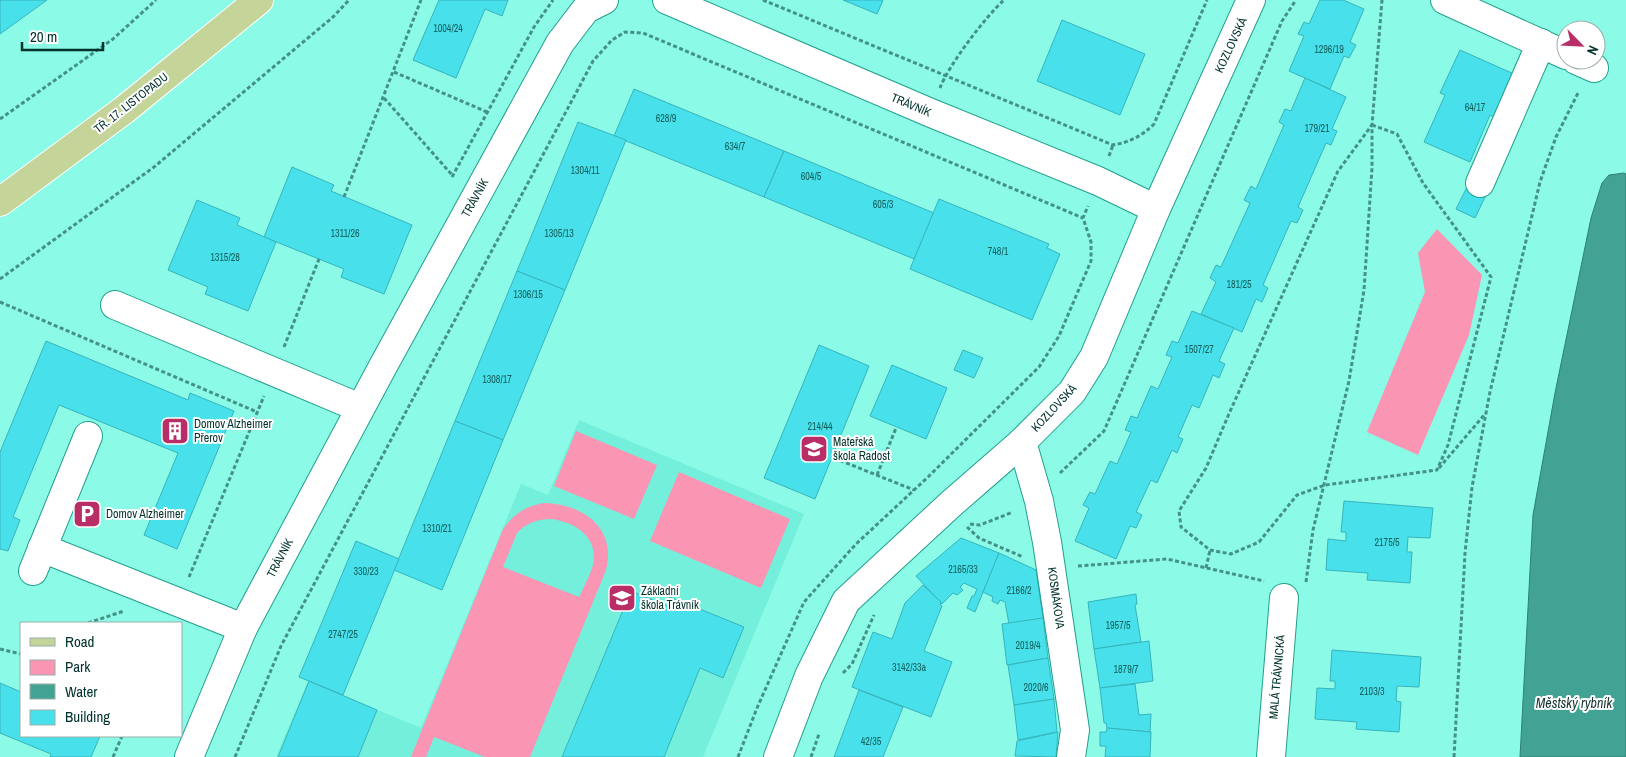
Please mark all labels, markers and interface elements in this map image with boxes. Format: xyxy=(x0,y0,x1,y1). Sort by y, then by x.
street label: KOZLOVSKÁ xyxy=(1211,14,1251,75)
scale bar xyxy=(22,20,104,52)
north arrow xyxy=(1556,20,1606,70)
house number: 1004/24 xyxy=(433,22,463,35)
text: 20 m xyxy=(30,26,57,47)
house number: 1296/19 xyxy=(1314,43,1344,56)
text: N xyxy=(1583,43,1603,58)
street label: TŘ. 17. LISTOPADU xyxy=(91,69,171,137)
street label: TRÁVNÍK xyxy=(889,89,934,121)
house number: 64/17 xyxy=(1465,101,1486,114)
house number: 628/9 xyxy=(656,112,677,125)
house number: 179/21 xyxy=(1304,122,1330,135)
house number: 634/7 xyxy=(725,140,746,153)
house number: 1304/11 xyxy=(570,164,600,177)
house number: 604/5 xyxy=(801,170,822,183)
street label: TRÁVNÍK xyxy=(458,175,492,220)
house number: 605/3 xyxy=(873,198,894,211)
house number: 1311/26 xyxy=(330,227,360,240)
house number: 1305/13 xyxy=(544,227,574,240)
house number: 748/1 xyxy=(988,245,1009,258)
house number: 1315/28 xyxy=(210,251,240,264)
house number: 181/25 xyxy=(1226,278,1252,291)
house number: 1306/15 xyxy=(513,288,543,301)
house number: 1507/27 xyxy=(1184,343,1214,356)
house number: 1308/17 xyxy=(482,373,512,386)
street label: KOZLOVSKÁ xyxy=(1028,380,1080,435)
building icon: Domov Alzheimer Přerov xyxy=(160,416,190,446)
place label: Domov Alzheimer Přerov xyxy=(194,416,272,446)
house number: 214/44 xyxy=(807,420,833,433)
school or university icon: Mateřská škola Radost xyxy=(799,434,829,464)
place label: Mateřská škola Radost xyxy=(833,434,890,464)
parking icon: Domov Alzheimer xyxy=(72,499,102,529)
place label: Domov Alzheimer xyxy=(106,506,184,522)
house number: 1310/21 xyxy=(422,522,452,535)
street label: TRÁVNÍK xyxy=(263,535,297,580)
house number: 2175/5 xyxy=(1374,536,1400,549)
house number: 2165/33 xyxy=(948,563,978,576)
house number: 330/23 xyxy=(353,565,379,578)
street label: KOSMÁKOVA xyxy=(1044,566,1068,630)
school or university icon: Základní škola Trávník xyxy=(607,583,637,613)
place label: Základní škola Trávník xyxy=(641,583,699,613)
house number: 2166/2 xyxy=(1006,584,1032,597)
house number: 1957/5 xyxy=(1105,619,1131,632)
legend xyxy=(20,622,182,737)
house number: 2747/25 xyxy=(328,628,358,641)
text: Road xyxy=(65,631,94,652)
street label: MALÁ TRÁVNICKÁ xyxy=(1265,634,1289,720)
house number: 2019/4 xyxy=(1015,639,1041,652)
text: Park xyxy=(65,656,91,677)
house number: 3142/33a xyxy=(892,661,927,674)
house number: 1879/7 xyxy=(1113,663,1139,676)
text: Water xyxy=(65,681,97,702)
house number: 2020/6 xyxy=(1023,681,1049,694)
house number: 2103/3 xyxy=(1359,685,1385,698)
water label: Městský rybník xyxy=(1536,694,1614,712)
text: Building xyxy=(65,706,110,727)
house number: 42/35 xyxy=(861,735,882,748)

